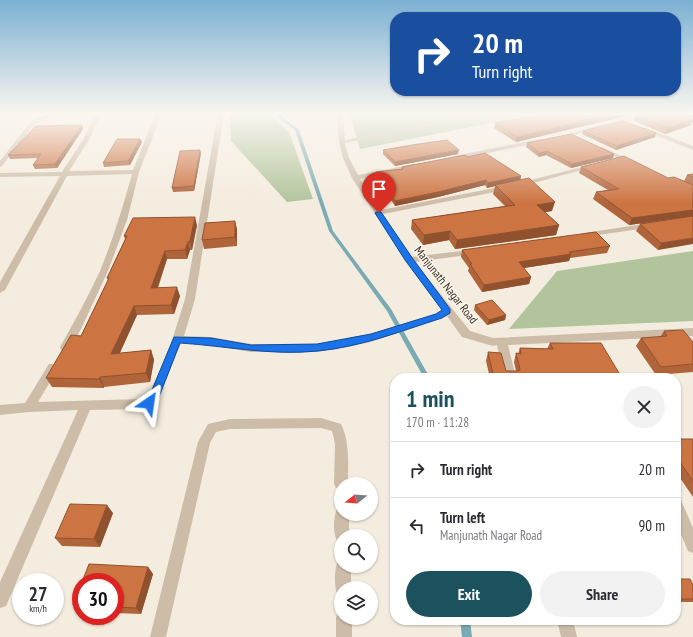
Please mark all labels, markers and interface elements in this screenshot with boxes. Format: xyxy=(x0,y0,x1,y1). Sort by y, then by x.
text: 20 m xyxy=(472,24,523,61)
icon: right xyxy=(406,28,458,80)
text: Turn right xyxy=(472,60,532,83)
pin xyxy=(362,172,396,213)
icon: arrive xyxy=(368,178,390,200)
street label: Manjunath Nagar Road xyxy=(411,243,481,326)
position arrow xyxy=(128,382,170,424)
text: 1 min xyxy=(406,383,454,414)
button: close xyxy=(623,386,665,428)
text: 170 m · 11:28 xyxy=(406,414,469,431)
icon: right xyxy=(406,459,428,481)
text: Turn right xyxy=(440,460,492,479)
text: 20 m xyxy=(639,460,665,479)
north arrow xyxy=(334,477,378,521)
map controls xyxy=(334,477,378,625)
text: Turn left xyxy=(440,508,485,527)
icon: left xyxy=(406,515,428,537)
text: 90 m xyxy=(639,516,665,535)
text: Manjunath Nagar Road xyxy=(440,527,542,544)
button: search xyxy=(334,529,378,573)
button: Exit xyxy=(406,571,532,617)
button: Share xyxy=(540,571,665,617)
speed limit sign: 30 xyxy=(72,573,124,625)
text: 27 xyxy=(28,581,48,607)
button: layers xyxy=(334,581,378,625)
text: km/h xyxy=(29,602,47,615)

